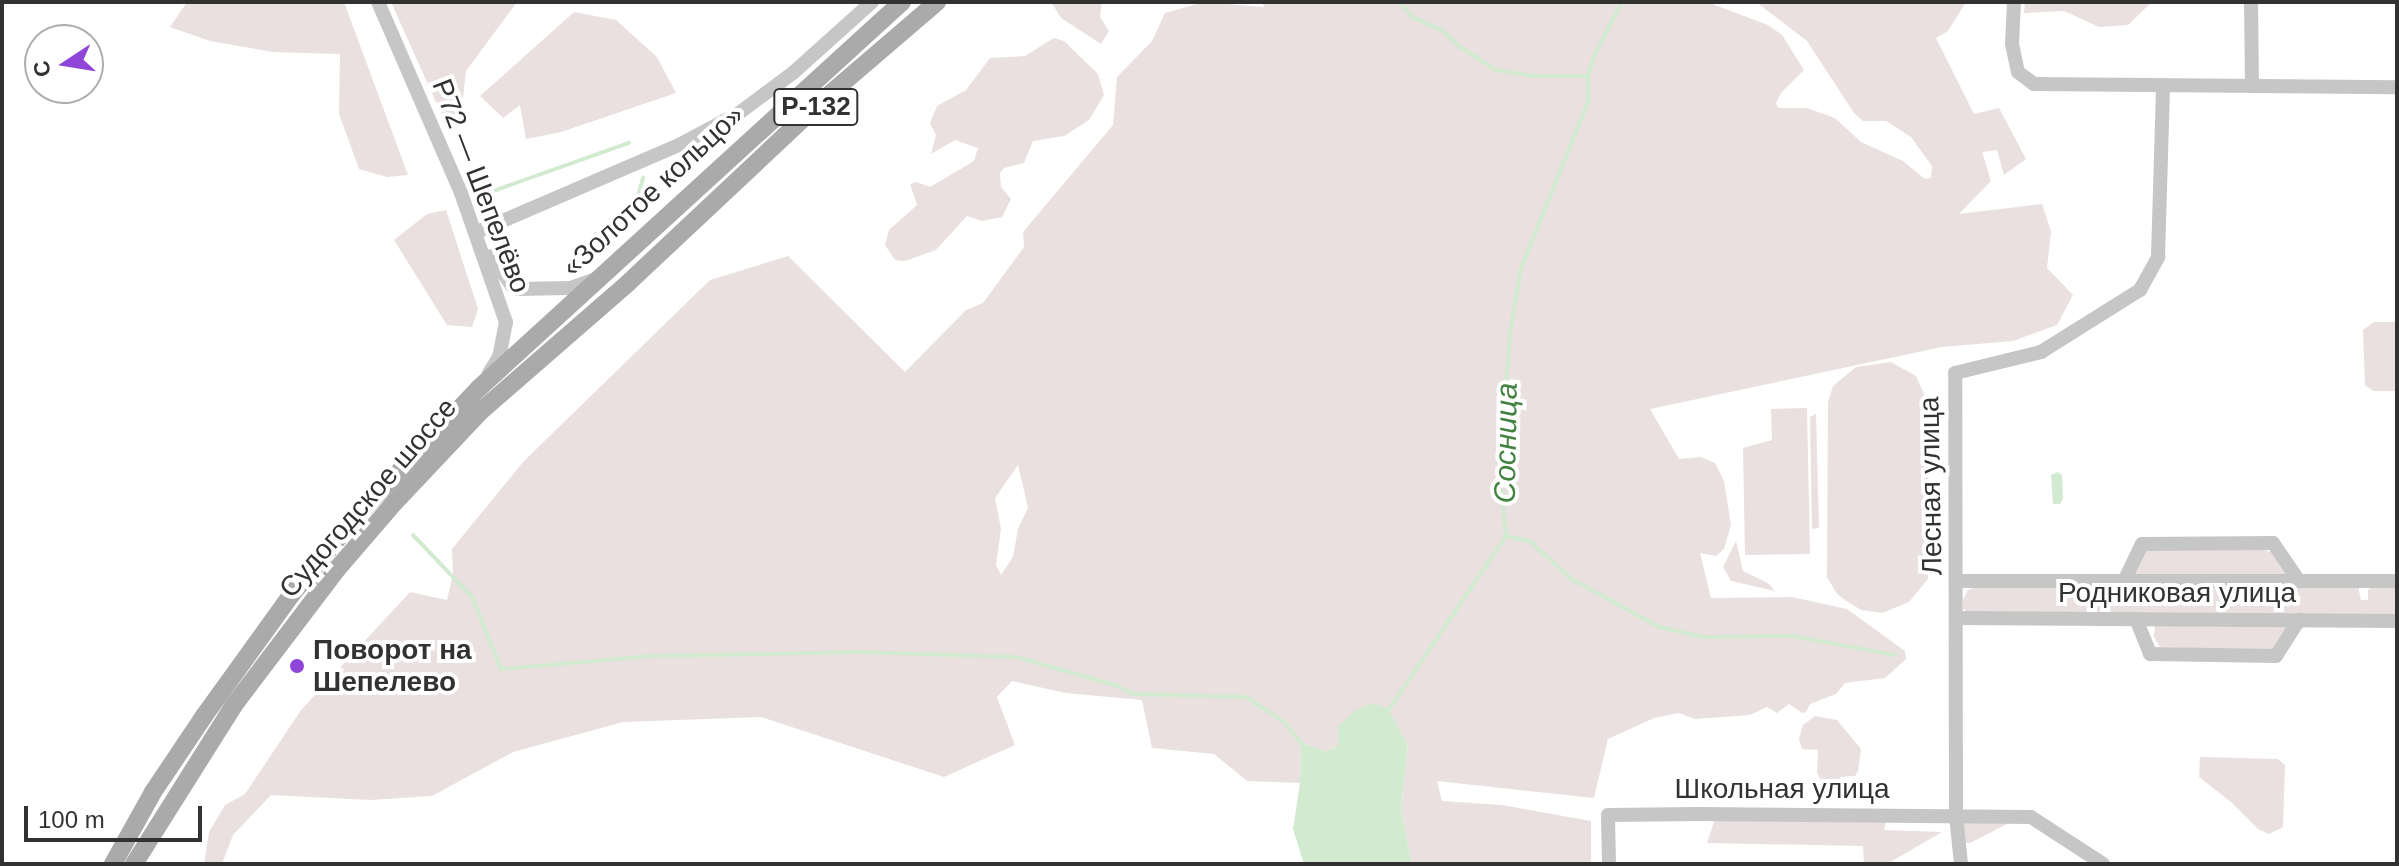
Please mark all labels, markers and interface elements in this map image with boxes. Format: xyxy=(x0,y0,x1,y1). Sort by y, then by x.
north arrow xyxy=(24,24,104,104)
text: С xyxy=(28,58,56,79)
street label: Р72 — Шепелёво xyxy=(425,74,537,298)
road number: Р-132 xyxy=(772,85,860,129)
street label: «Золотое кольцо» xyxy=(555,98,751,284)
water label: Сосница xyxy=(1487,382,1525,504)
street label: Судогодское шоссе xyxy=(272,391,464,605)
street label: Лесная улица xyxy=(1913,396,1949,576)
street label: Родниковая улица xyxy=(2058,576,2296,610)
place label: Поворот на Шепелево xyxy=(313,633,472,699)
marker: Поворот на Шепелево xyxy=(288,657,306,675)
street label: Школьная улица xyxy=(1674,772,1890,806)
scale bar xyxy=(28,790,206,840)
text: 100 m xyxy=(38,806,105,833)

